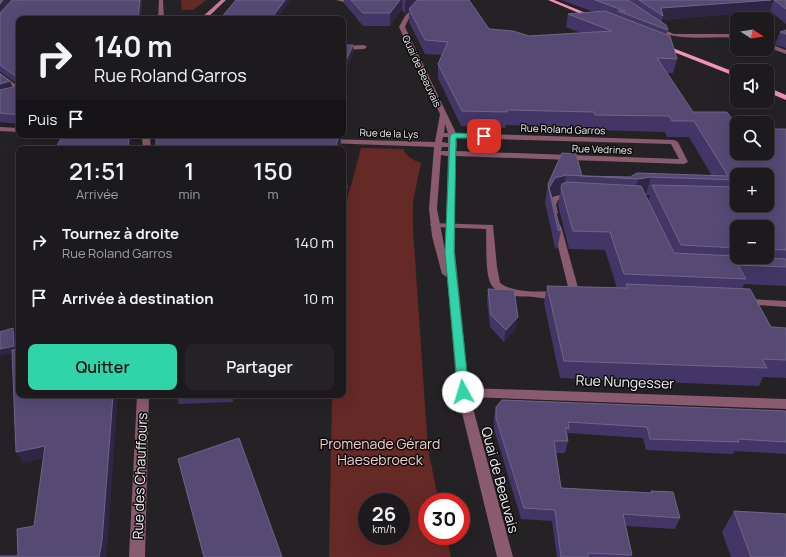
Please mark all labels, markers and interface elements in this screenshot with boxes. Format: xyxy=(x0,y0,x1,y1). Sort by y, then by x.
north arrow xyxy=(730,12,774,56)
map controls xyxy=(730,12,774,264)
text: 140 m xyxy=(94,27,173,65)
icon: right xyxy=(28,32,80,84)
street label: Quai de Beauvais xyxy=(399,33,445,109)
text: Rue Roland Garros xyxy=(94,63,247,87)
button: sound xyxy=(730,64,774,108)
icon: arrive xyxy=(65,108,87,130)
text: Puis xyxy=(28,109,57,130)
button: search xyxy=(730,116,774,160)
pin xyxy=(467,119,501,153)
street label: Rue Roland Garros xyxy=(520,121,606,137)
street label: Rue de la Lys xyxy=(359,125,419,141)
icon: arrive xyxy=(473,125,495,147)
street label: Rue Vedrines xyxy=(572,141,632,157)
text: 21:51 xyxy=(69,154,125,187)
text: 1 xyxy=(184,154,194,187)
text: 150 xyxy=(253,154,293,187)
button: + xyxy=(730,168,774,212)
text: Arrivée xyxy=(76,185,118,203)
text: min xyxy=(178,185,200,203)
text: m xyxy=(268,185,279,203)
button: − xyxy=(730,220,774,264)
text: Tournez à droite xyxy=(62,223,179,244)
icon: right xyxy=(28,231,50,253)
text: 140 m xyxy=(294,232,334,253)
text: Rue Roland Garros xyxy=(62,244,172,262)
icon: arrive xyxy=(28,287,50,309)
text: Arrivée à destination xyxy=(62,288,214,309)
text: 10 m xyxy=(303,288,334,309)
button: Quitter xyxy=(28,344,177,390)
button: Partager xyxy=(185,344,334,390)
street label: Rue Nungesser xyxy=(575,370,675,393)
position arrow xyxy=(442,371,484,413)
street label: Rue des Chauffours xyxy=(128,412,151,540)
street label: Quai de Beauvais xyxy=(477,425,524,535)
park label: Promenade Gérard Haesebroeck xyxy=(320,434,440,469)
speed limit sign: 30 xyxy=(418,493,470,545)
text: 26 xyxy=(372,500,396,527)
text: km/h xyxy=(372,522,396,536)

